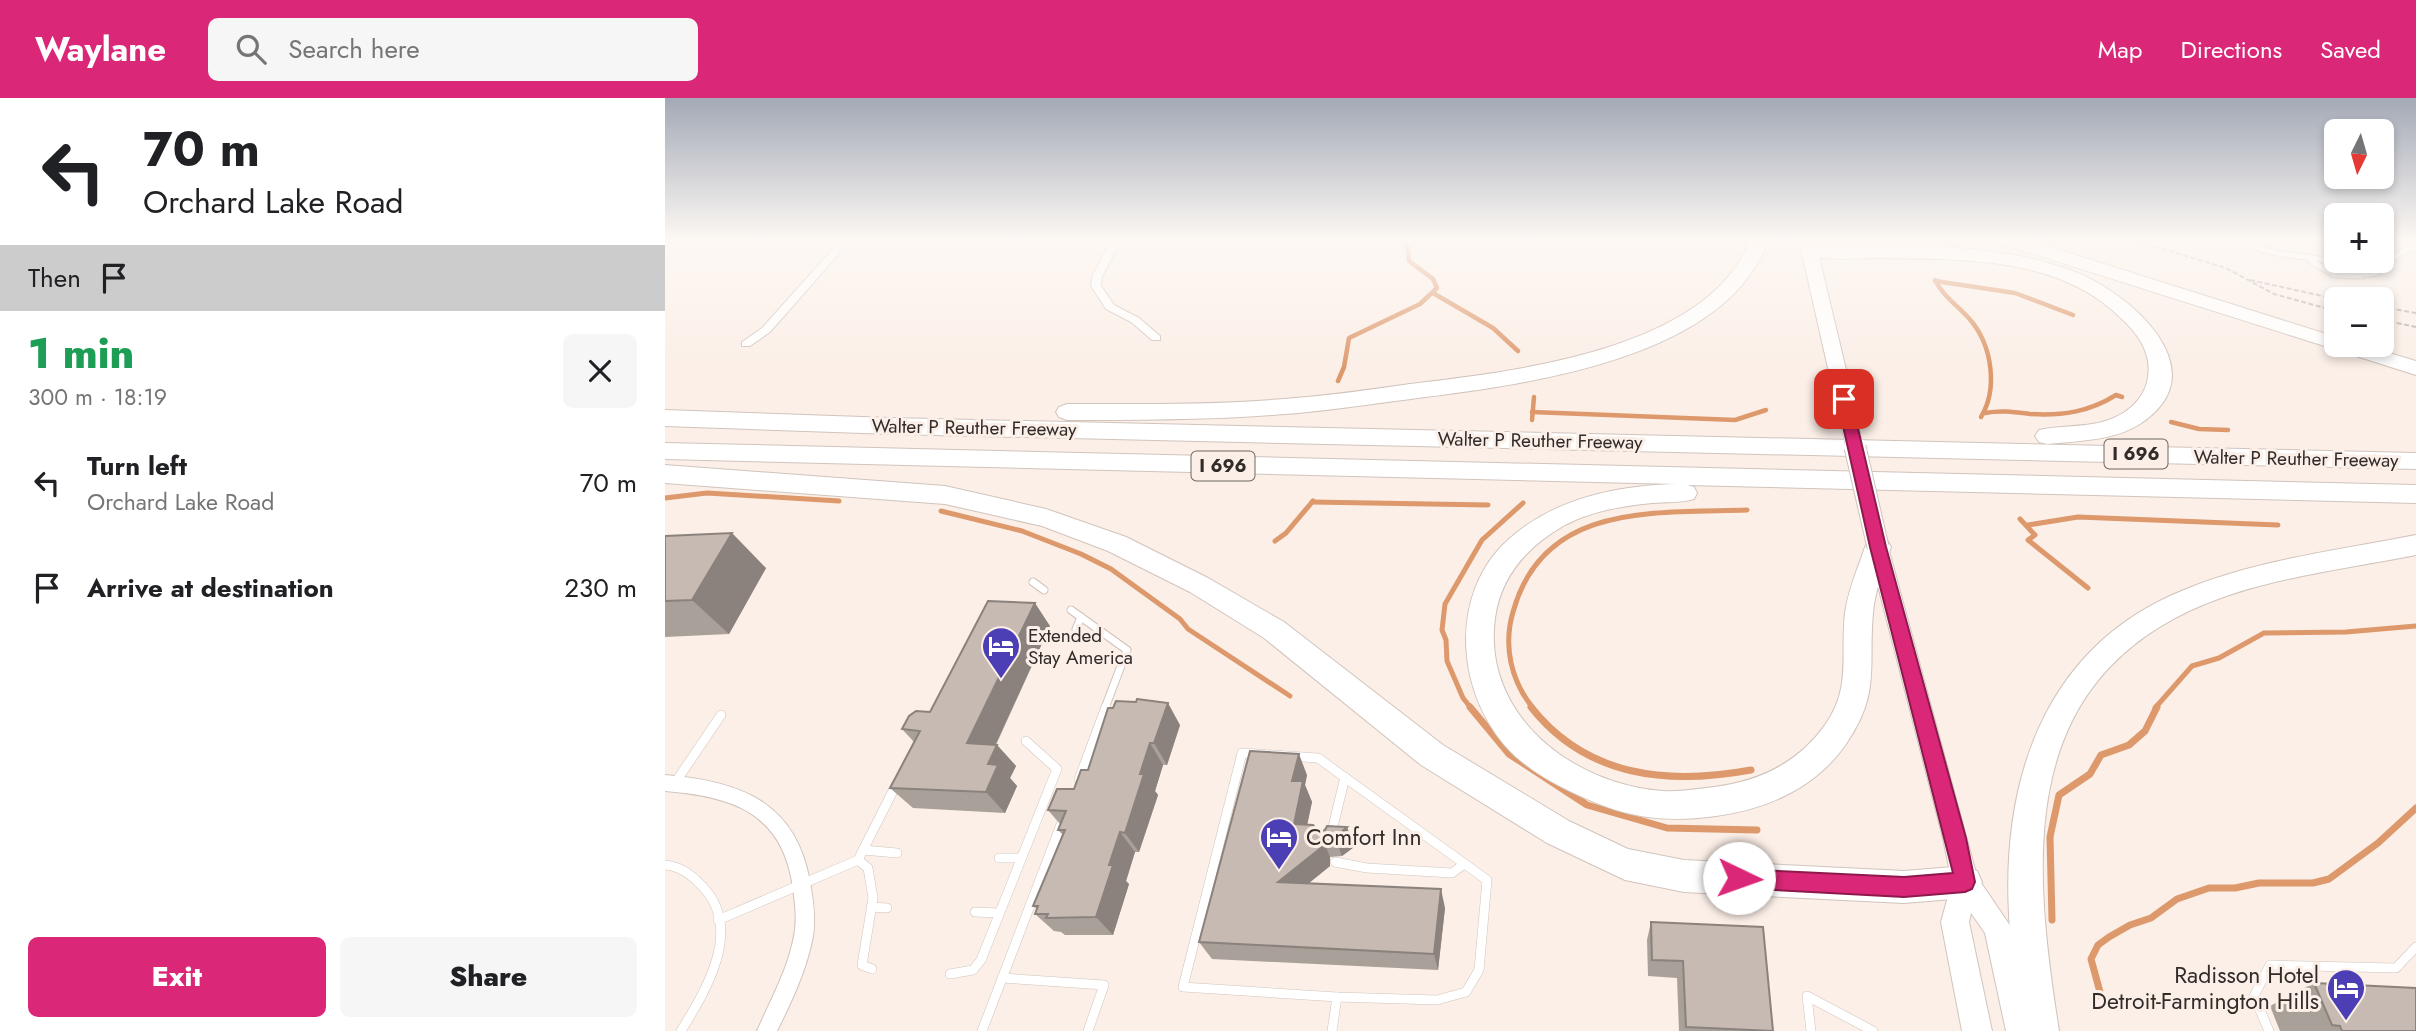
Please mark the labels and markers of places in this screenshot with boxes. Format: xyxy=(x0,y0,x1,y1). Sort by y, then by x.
pin xyxy=(1814,369,1874,429)
place label: Extended Stay America xyxy=(1028,622,1133,671)
hotel icon: Extended Stay America xyxy=(980,625,1022,680)
hotel icon: Comfort Inn xyxy=(1258,816,1300,871)
place label: Comfort Inn xyxy=(1306,820,1421,854)
place label: Radisson Hotel Detroit-Farmington Hills xyxy=(2091,958,2319,1018)
hotel icon: Radisson Hotel Detroit-Farmington Hills xyxy=(2325,967,2367,1022)

